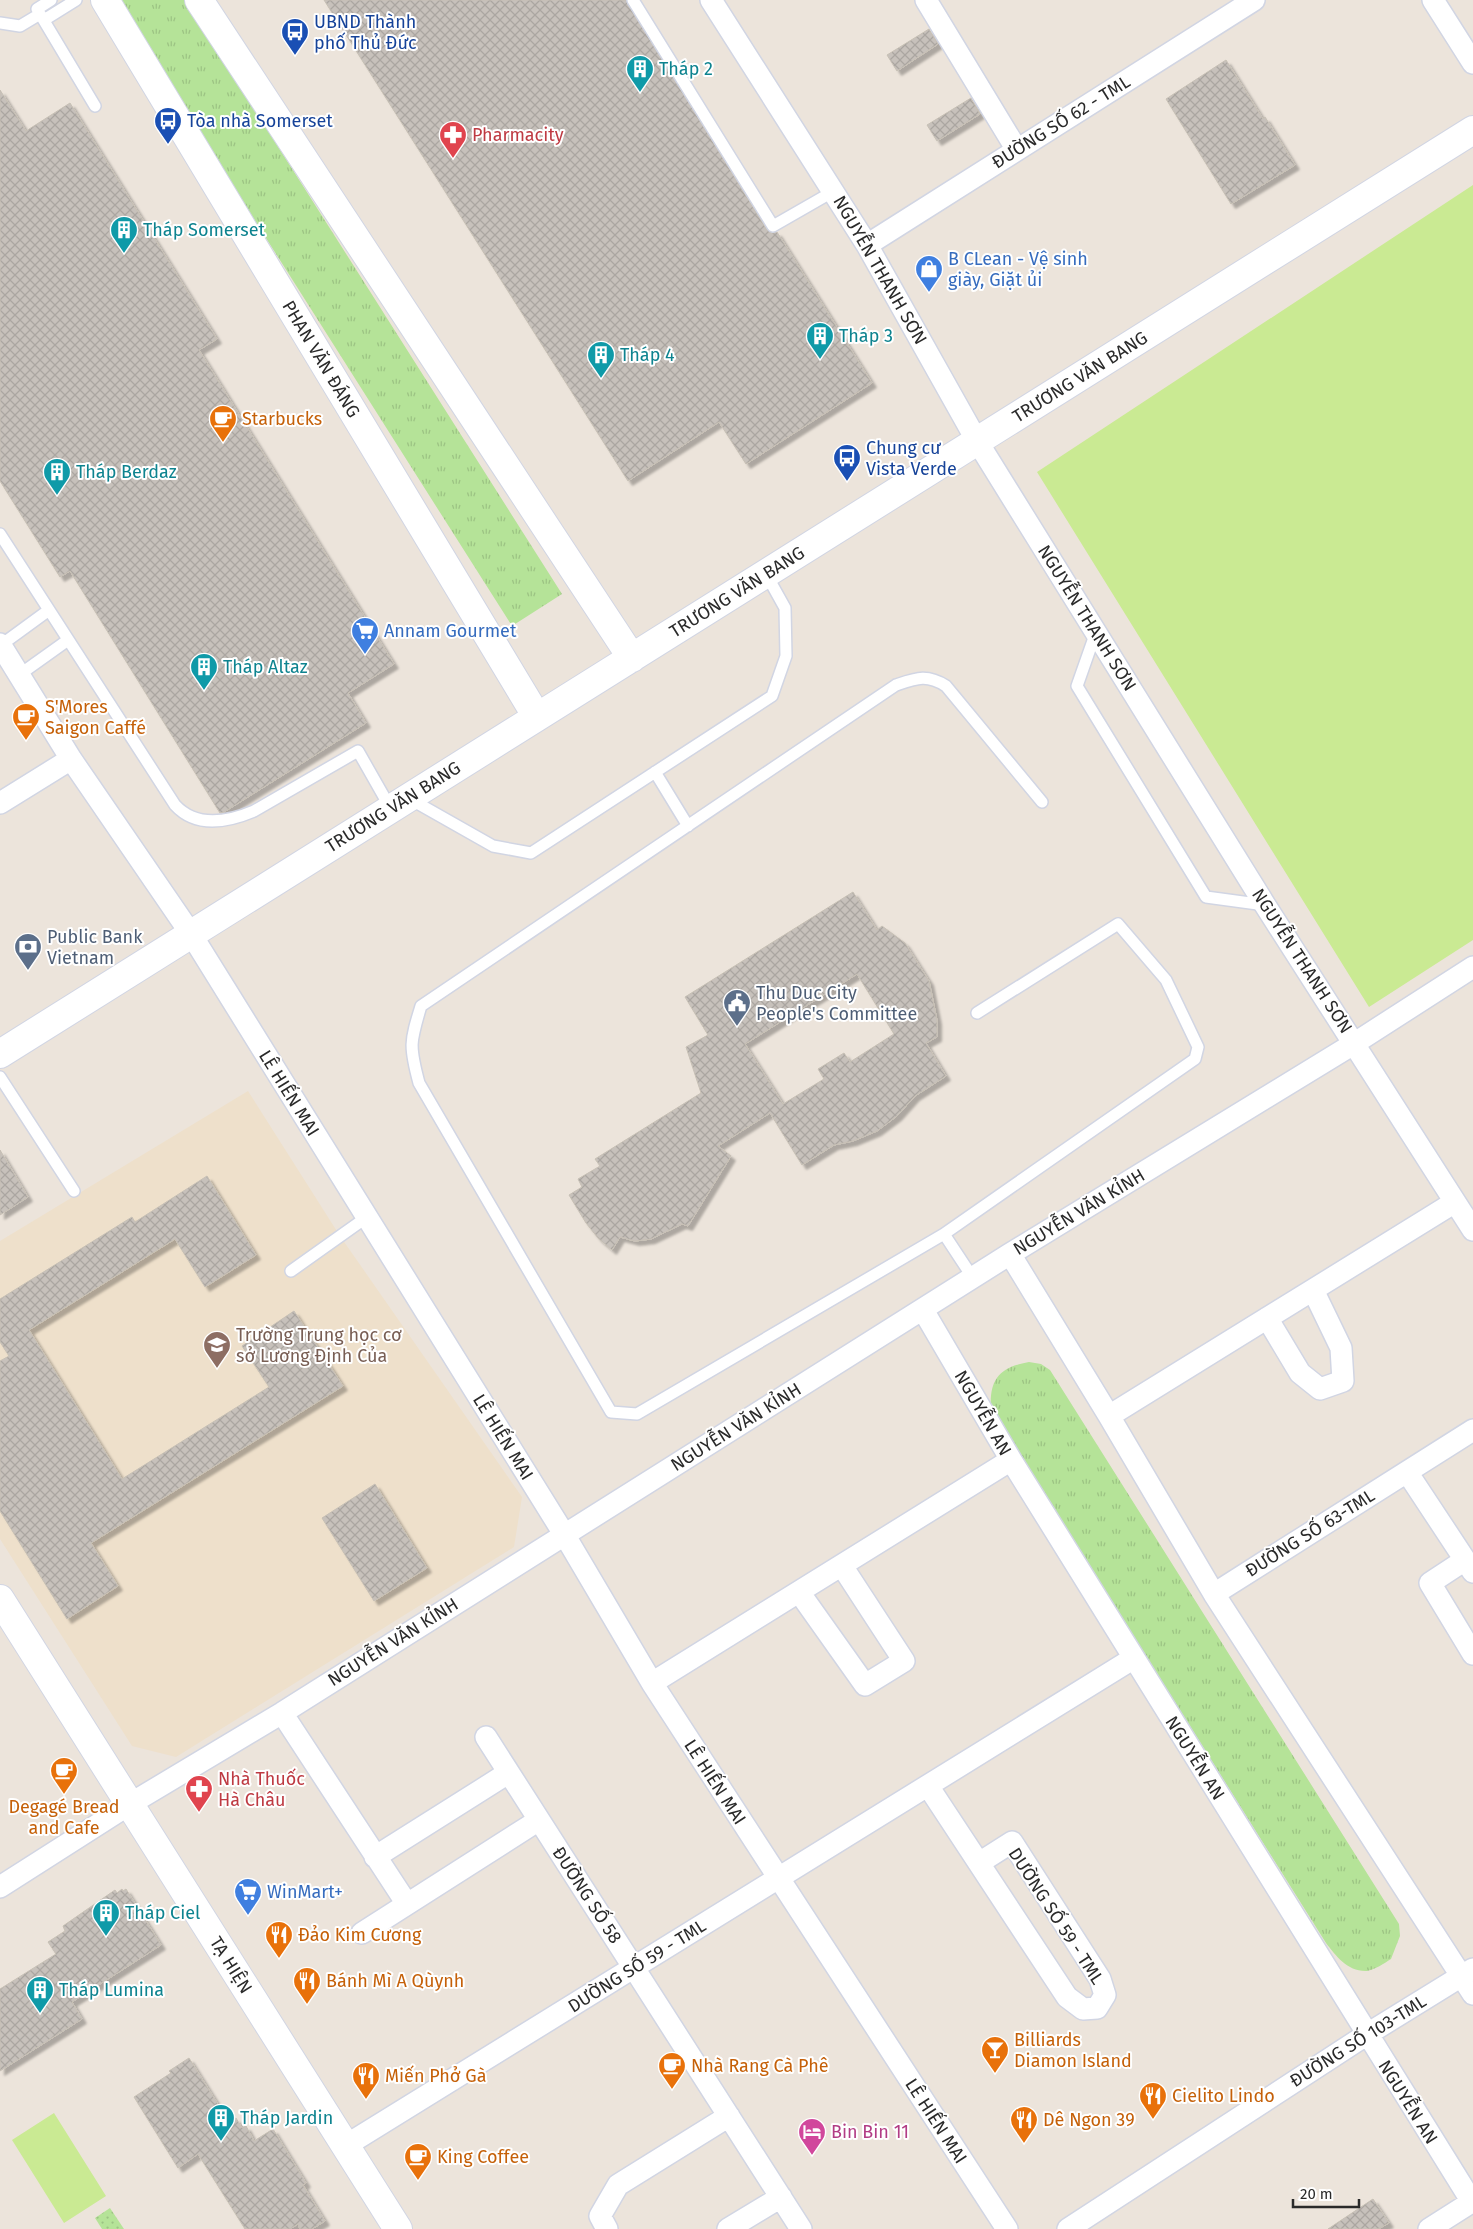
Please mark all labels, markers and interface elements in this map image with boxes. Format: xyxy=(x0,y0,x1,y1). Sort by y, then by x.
place label: UBND Thành phố Thủ Đức xyxy=(314,11,417,54)
bus stop icon: UBND Thành phố Thủ Đức xyxy=(280,17,310,56)
building icon: Tháp 2 xyxy=(625,54,655,93)
place label: Tháp 2 xyxy=(659,58,713,80)
street label: ĐƯỜNG SỐ 62 - TML xyxy=(986,68,1134,173)
bus stop icon: Tòa nhà Somerset xyxy=(153,106,183,145)
place label: Tòa nhà Somerset xyxy=(187,110,333,132)
pharmacy icon: Pharmacity xyxy=(438,120,468,159)
place label: Pharmacity xyxy=(472,124,564,146)
street label: NGUYỄN THANH SƠN xyxy=(828,190,934,348)
building icon: Tháp Somerset xyxy=(109,215,139,254)
place label: Tháp Somerset xyxy=(143,219,266,241)
place label: B CLean - Vệ sinh giày, Giặt ủi xyxy=(948,248,1088,291)
shop icon: B CLean - Vệ sinh giày, Giặt ủi xyxy=(914,254,944,293)
street label: PHAN VĂN ĐÁNG xyxy=(277,296,365,422)
building icon: Tháp 3 xyxy=(805,321,835,360)
place label: Tháp 3 xyxy=(839,325,893,347)
street label: TRƯƠNG VĂN BANG xyxy=(1008,327,1152,427)
building icon: Tháp 4 xyxy=(586,340,616,379)
place label: Tháp 4 xyxy=(620,344,675,366)
cafe icon: Starbucks xyxy=(208,404,238,443)
place label: Starbucks xyxy=(242,408,322,430)
place label: Chung cư Vista Verde xyxy=(866,437,957,480)
bus stop icon: Chung cư Vista Verde xyxy=(832,443,862,482)
building icon: Tháp Berdaz xyxy=(42,457,72,496)
place label: Tháp Berdaz xyxy=(76,461,177,483)
street label: NGUYỄN THANH SƠN xyxy=(1033,539,1143,695)
street label: TRƯƠNG VĂN BANG xyxy=(665,542,809,642)
supermarket icon: Annam Gourmet xyxy=(350,616,380,655)
place label: Annam Gourmet xyxy=(384,620,517,642)
building icon: Tháp Altaz xyxy=(189,652,219,691)
place label: Tháp Altaz xyxy=(223,656,308,678)
place label: S'Mores Saigon Caffé xyxy=(45,696,146,739)
cafe icon: S'Mores Saigon Caffé xyxy=(11,702,41,741)
street label: TRƯƠNG VĂN BANG xyxy=(321,757,465,857)
street label: NGUYỄN THANH SƠN xyxy=(1247,883,1360,1037)
place label: Public Bank Vietnam xyxy=(47,926,143,969)
bank icon: Public Bank Vietnam xyxy=(13,932,43,971)
place label: Thu Duc City People's Committee xyxy=(756,982,917,1025)
public building icon: Thu Duc City People's Committee xyxy=(722,988,752,1027)
street label: LÊ HIẾN MAI xyxy=(254,1045,326,1140)
street label: NGUYỄN VĂN KỈNH xyxy=(1008,1161,1149,1260)
place label: Trường Trung học cơ sở Lương Định Của xyxy=(236,1324,402,1367)
school or university icon: Trường Trung học cơ sở Lương Định Của xyxy=(202,1330,232,1369)
street label: NGUYỄN AN xyxy=(950,1365,1019,1460)
street label: NGUYỄN VĂN KỈNH xyxy=(665,1375,805,1476)
street label: LÊ HIẾN MAI xyxy=(468,1389,540,1484)
street label: ĐƯỜNG SỐ 63-TML xyxy=(1240,1482,1379,1582)
street label: NGUYỄN VĂN KỈNH xyxy=(322,1590,462,1691)
street label: NGUYỄN AN xyxy=(1161,1710,1232,1804)
street label: LÊ HIẾN MAI xyxy=(679,1734,752,1829)
cafe icon: Degagé Bread and Cafe xyxy=(49,1756,79,1795)
place label: Nhà Thuốc Hà Châu xyxy=(218,1768,305,1811)
pharmacy icon: Nhà Thuốc Hà Châu xyxy=(184,1774,214,1813)
place label: Degagé Bread and Cafe xyxy=(8,1796,120,1839)
street label: ĐƯỜNG SỐ 58 xyxy=(548,1841,629,1948)
street label: DƯỜNG SỐ 59 - TML xyxy=(1004,1842,1111,1989)
supermarket icon: WinMart+ xyxy=(233,1877,263,1916)
place label: WinMart+ xyxy=(267,1881,343,1903)
building icon: Tháp Ciel xyxy=(91,1898,121,1937)
place label: Tháp Ciel xyxy=(125,1902,200,1924)
street label: DƯỜNG SỐ 59 - TML xyxy=(562,1912,710,2017)
restaurant icon: Đảo Kim Cương xyxy=(264,1920,294,1959)
place label: Đảo Kim Cương xyxy=(298,1924,422,1946)
street label: TẠ HIỆN xyxy=(205,1932,257,1998)
restaurant icon: Bánh Mì A Qùynh xyxy=(292,1966,322,2005)
place label: Bánh Mì A Qùynh xyxy=(326,1970,464,1992)
building icon: Tháp Lumina xyxy=(25,1975,55,2014)
place label: Tháp Lumina xyxy=(59,1979,164,2001)
street label: ĐƯỜNG SỐ 103-TML xyxy=(1284,1988,1430,2092)
place label: Billiards Diamon Island xyxy=(1014,2029,1132,2072)
bar icon: Billiards Diamon Island xyxy=(980,2035,1010,2074)
cafe icon: Nhà Rang Cà Phê xyxy=(657,2051,687,2090)
street label: NGUYỄN AN xyxy=(1374,2054,1445,2148)
place label: Nhà Rang Cà Phê xyxy=(691,2055,829,2077)
restaurant icon: Miến Phở Gà xyxy=(351,2061,381,2100)
place label: Miến Phở Gà xyxy=(385,2065,486,2087)
street label: LÊ HIẾN MAI xyxy=(900,2073,973,2168)
restaurant icon: Cielito Lindo xyxy=(1138,2081,1168,2120)
place label: Cielito Lindo xyxy=(1172,2085,1275,2107)
building icon: Tháp Jardin xyxy=(206,2103,236,2142)
restaurant icon: Dê Ngon 39 xyxy=(1009,2105,1039,2144)
place label: Tháp Jardin xyxy=(240,2107,333,2129)
place label: Dê Ngon 39 xyxy=(1043,2109,1135,2131)
hotel icon: Bin Bin 11 xyxy=(797,2117,827,2156)
place label: Bin Bin 11 xyxy=(831,2121,909,2143)
cafe icon: King Coffee xyxy=(403,2142,433,2181)
place label: King Coffee xyxy=(437,2146,529,2168)
scale bar xyxy=(1293,2176,1359,2208)
text: 20 m xyxy=(1300,2185,1333,2203)

